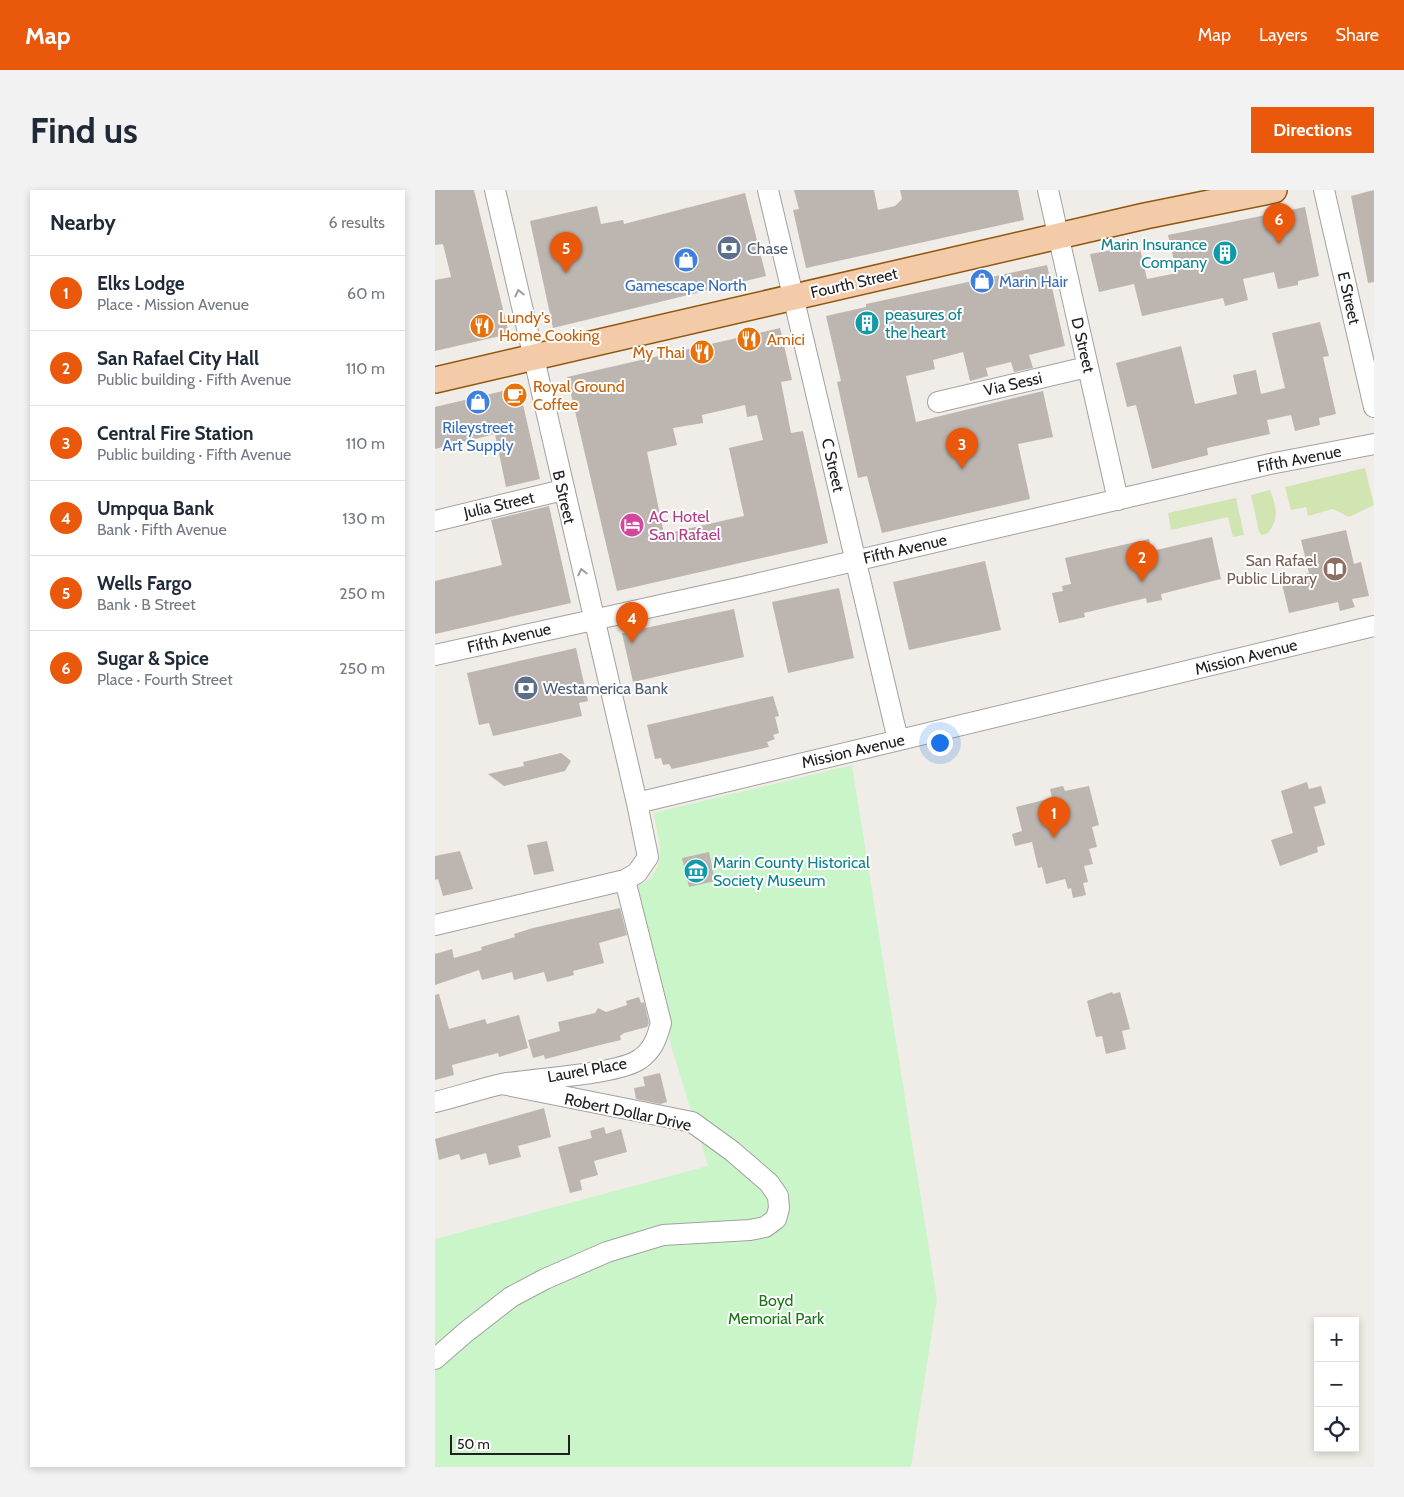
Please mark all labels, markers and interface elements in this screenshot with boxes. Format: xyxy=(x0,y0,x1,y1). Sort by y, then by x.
text: Map xyxy=(25,21,71,50)
text: Map xyxy=(1198,24,1231,46)
text: Layers xyxy=(1259,24,1308,46)
text: Share xyxy=(1336,24,1379,46)
button: Directions xyxy=(1251,107,1374,153)
text: Find us xyxy=(30,109,138,152)
pin: 6 xyxy=(1263,203,1295,244)
text: Nearby xyxy=(50,210,116,235)
text: 6 results xyxy=(329,213,385,232)
pin: 5 xyxy=(550,232,582,273)
bank icon: Chase xyxy=(716,235,742,261)
place label: Marin Insurance Company xyxy=(1101,235,1207,272)
place label: Chase xyxy=(747,239,788,258)
building icon: Marin Insurance Company xyxy=(1212,240,1238,266)
shop icon: Gamescape North xyxy=(673,247,699,273)
street label: Fourth Street xyxy=(809,264,900,302)
shop icon: Marin Hair xyxy=(969,268,995,294)
street label: E Street xyxy=(1334,270,1364,327)
text: Elks Lodge xyxy=(97,272,185,295)
place label: Marin Hair xyxy=(999,272,1069,291)
place label: Gamescape North xyxy=(625,276,747,295)
text: 1 xyxy=(63,284,69,303)
text: 60 m xyxy=(347,284,385,303)
one-way arrow xyxy=(514,289,524,298)
text: Place · Mission Avenue xyxy=(97,295,249,314)
place label: peasures of the heart xyxy=(885,305,963,342)
place label: Lundy's Home Cooking xyxy=(499,308,600,345)
building icon: peasures of the heart xyxy=(854,310,880,336)
restaurant icon: Lundy's Home Cooking xyxy=(469,313,495,339)
street label: D Street xyxy=(1067,315,1099,375)
restaurant icon: Amici xyxy=(736,326,762,352)
place label: Amici xyxy=(767,330,805,349)
restaurant icon: My Thai xyxy=(689,339,715,365)
place label: My Thai xyxy=(633,343,685,362)
text: San Rafael City Hall xyxy=(97,347,259,370)
text: 2 xyxy=(62,359,70,378)
text: 110 m xyxy=(346,359,385,378)
street label: Via Sessi xyxy=(982,368,1044,400)
text: Public building · Fifth Avenue xyxy=(97,370,291,389)
place label: Royal Ground Coffee xyxy=(533,377,625,414)
cafe icon: Royal Ground Coffee xyxy=(502,382,528,408)
shop icon: Rileystreet Art Supply xyxy=(465,389,491,415)
place label: Rileystreet Art Supply xyxy=(442,418,514,455)
text: Central Fire Station xyxy=(97,422,254,445)
pin: 3 xyxy=(946,428,978,469)
text: 3 xyxy=(62,434,70,453)
text: 110 m xyxy=(346,434,385,453)
street label: C Street xyxy=(818,436,849,494)
street label: Fifth Avenue xyxy=(1255,442,1343,476)
text: Public building · Fifth Avenue xyxy=(97,445,291,464)
street label: B Street xyxy=(549,468,579,526)
street label: Julia Street xyxy=(461,488,537,523)
text: Umpqua Bank xyxy=(97,497,214,520)
place label: AC Hotel San Rafael xyxy=(649,507,721,544)
text: 4 xyxy=(61,509,71,528)
text: 130 m xyxy=(342,509,385,528)
hotel icon: AC Hotel San Rafael xyxy=(619,512,645,538)
text: Bank · Fifth Avenue xyxy=(97,520,227,539)
street label: Fifth Avenue xyxy=(861,530,949,568)
pin: 2 xyxy=(1126,541,1158,582)
place label: San Rafael Public Library xyxy=(1227,551,1317,588)
library icon: San Rafael Public Library xyxy=(1322,556,1348,582)
one-way arrow xyxy=(577,567,588,576)
text: Wells Fargo xyxy=(97,572,192,595)
text: 5 xyxy=(62,584,70,603)
text: 250 m xyxy=(339,584,385,603)
text: Bank · B Street xyxy=(97,595,196,614)
pin: 4 xyxy=(616,602,648,643)
street label: Fifth Avenue xyxy=(465,619,553,657)
street label: Mission Avenue xyxy=(1193,635,1299,679)
text: Sugar & Spice xyxy=(97,647,209,670)
text: 6 xyxy=(62,659,71,678)
text: 250 m xyxy=(339,659,385,678)
text: Place · Fourth Street xyxy=(97,670,233,689)
bank icon: Westamerica Bank xyxy=(513,675,539,701)
place label: Westamerica Bank xyxy=(543,679,669,698)
street label: Mission Avenue xyxy=(800,730,906,772)
your location xyxy=(927,730,953,756)
pin: 1 xyxy=(1038,797,1070,838)
place label: Marin County Historical Society Museum xyxy=(713,853,870,890)
museum icon: Marin County Historical Society Museum xyxy=(683,858,709,884)
street label: Laurel Place xyxy=(546,1054,628,1086)
street label: Robert Dollar Drive xyxy=(563,1089,693,1135)
park label: Boyd Memorial Park xyxy=(728,1291,825,1328)
map controls xyxy=(1314,1317,1359,1452)
button: + xyxy=(1314,1317,1359,1362)
button: − xyxy=(1314,1362,1359,1407)
button: locate xyxy=(1314,1407,1359,1452)
scale bar xyxy=(450,1432,570,1455)
text: 50 m xyxy=(457,1435,490,1453)

